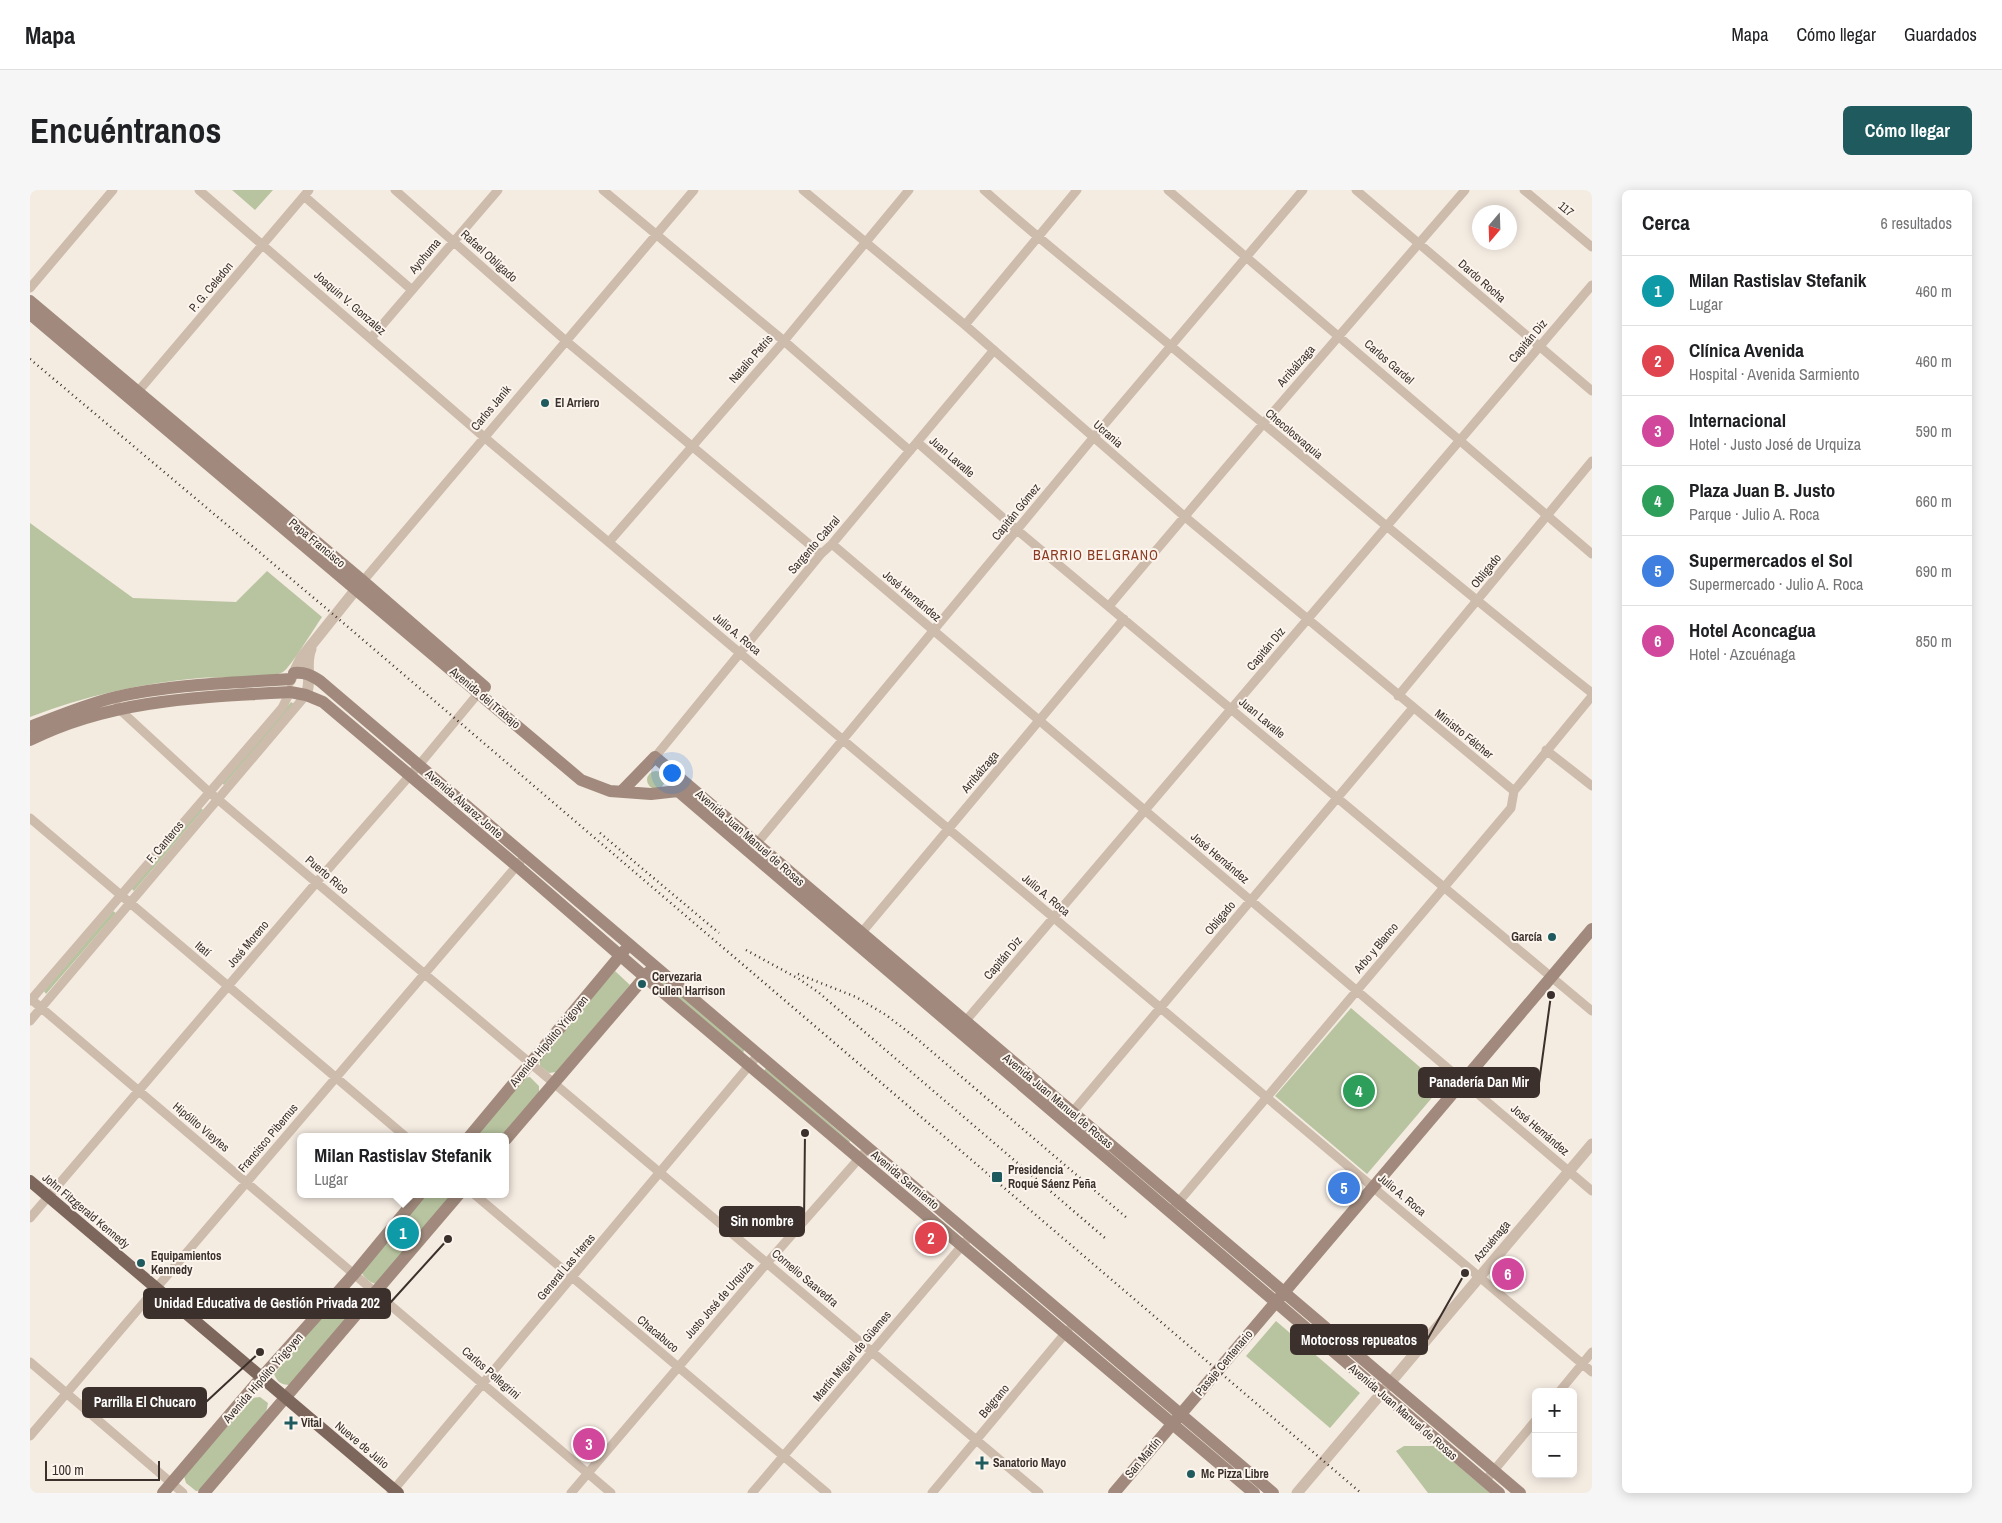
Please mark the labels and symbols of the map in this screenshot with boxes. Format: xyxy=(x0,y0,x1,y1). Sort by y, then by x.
street label: 117 xyxy=(1555,198,1578,221)
north arrow xyxy=(1472,205,1517,250)
street label: Rafael Obligado xyxy=(457,226,521,286)
street label: Ayohuma xyxy=(405,235,445,278)
street label: Dardo Rocha xyxy=(1455,256,1510,306)
street label: P. G. Celedon xyxy=(185,259,237,315)
street label: Joaquin V. Gonzalez xyxy=(311,267,389,339)
street label: Capitán Diz xyxy=(1505,316,1551,366)
street label: Natalio Petris xyxy=(725,331,777,387)
street label: Carlos Gardel xyxy=(1361,336,1417,388)
street label: Arribálzaga xyxy=(1273,341,1319,391)
street label: Carlos Janik xyxy=(467,382,515,434)
place label: El Arriero xyxy=(555,395,599,411)
marker: El Arriero xyxy=(539,397,551,409)
street label: Checolosvaquia xyxy=(1262,405,1327,463)
street label: Ucrania xyxy=(1090,417,1127,452)
street label: Juan Lavalle xyxy=(926,433,978,481)
street label: Capitán Gómez xyxy=(988,480,1044,544)
street label: Sargento Cabral xyxy=(784,513,844,577)
street label: Papa Francisco xyxy=(285,515,349,571)
district label: BARRIO BELGRANO xyxy=(1033,546,1159,564)
street label: Obligado xyxy=(1467,550,1505,592)
street label: José Hernández xyxy=(879,567,945,625)
street label: Julio A. Roca xyxy=(710,609,765,659)
street label: Capitán Diz xyxy=(1243,624,1289,674)
street label: Avenida del Trabajo xyxy=(446,663,524,732)
street label: Juan Lavalle xyxy=(1236,694,1288,742)
street label: Ministro Félcher xyxy=(1432,706,1497,763)
street label: Arribálzaga xyxy=(957,747,1003,797)
your location xyxy=(659,760,685,786)
street label: Avenida Álvarez Jonte xyxy=(421,765,506,842)
street label: Avenida Juan Manuel de Rosas xyxy=(691,786,808,890)
street label: F. Canteros xyxy=(143,818,187,866)
street label: José Hernández xyxy=(1187,829,1253,887)
street label: Puerto Rico xyxy=(302,852,352,898)
street label: Julio A. Roca xyxy=(1019,870,1074,920)
street label: Obligado xyxy=(1201,898,1239,938)
street label: José Moreno xyxy=(224,917,272,971)
street label: Arbo y Blanco xyxy=(1350,919,1402,977)
place label: García xyxy=(1511,929,1543,945)
marker: García xyxy=(1546,931,1558,943)
street label: Capitán Diz xyxy=(980,933,1026,983)
street label: Itatí xyxy=(192,938,215,961)
place label: Cervezaria Cullen Harrison xyxy=(652,969,725,999)
marker: Cervezaria Cullen Harrison xyxy=(636,978,648,990)
street label: Avenida Hipólito Yrigoyen xyxy=(505,992,592,1091)
street label: Avenida Juan Manuel de Rosas xyxy=(999,1049,1117,1152)
callout: Panadería Dan Mir xyxy=(1419,1068,1539,1097)
pin: 4 xyxy=(1343,1072,1375,1110)
text: Panadería Dan Mir xyxy=(1429,1073,1530,1091)
street label: Hipólito Vieytes xyxy=(169,1099,233,1155)
street label: Francisco Pibernus xyxy=(234,1100,302,1176)
street label: José Hernández xyxy=(1507,1101,1573,1159)
street label: Avenida Sarmiento xyxy=(867,1146,942,1213)
place label: Presidencia Roque Sáenz Peña xyxy=(1008,1162,1097,1192)
pin: 5 xyxy=(1328,1169,1360,1207)
street label: John Fitzgerald Kennedy xyxy=(39,1170,133,1252)
marker: Presidencia Roque Sáenz Peña xyxy=(990,1170,1004,1184)
street label: Julio A. Roca xyxy=(1375,1170,1430,1220)
callout: Sin nombre xyxy=(720,1207,804,1236)
text: Sin nombre xyxy=(730,1212,794,1230)
pin: 1 xyxy=(387,1214,419,1252)
street label: Azcuénaga xyxy=(1469,1217,1514,1266)
pin: 2 xyxy=(915,1219,947,1257)
street label: General Las Heras xyxy=(533,1230,599,1304)
street label: Cornelio Saavedra xyxy=(768,1246,842,1311)
place label: Equipamientos Kennedy xyxy=(151,1248,222,1278)
pin: 6 xyxy=(1492,1255,1524,1293)
marker: Equipamientos Kennedy xyxy=(135,1257,147,1269)
street label: Justo José de Urquiza xyxy=(681,1257,757,1342)
callout: Unidad Educativa de Gestión Privada 202 xyxy=(144,1289,390,1318)
text: Unidad Educativa de Gestión Privada 202 xyxy=(154,1294,380,1312)
street label: Martín Miguel de Güemes xyxy=(809,1307,895,1405)
street label: Chacabuco xyxy=(634,1312,682,1356)
callout: Motocross repueatos xyxy=(1291,1325,1427,1354)
street label: Pasaje Centenario xyxy=(1192,1327,1256,1399)
street label: Avenida Hipólito Yrigoyen xyxy=(219,1330,307,1427)
text: Motocross repueatos xyxy=(1301,1331,1417,1349)
street label: Carlos Pellegrini xyxy=(458,1343,524,1403)
street label: Avenida Juan Manuel de Rosas xyxy=(1344,1360,1461,1464)
street label: Belgrano xyxy=(975,1381,1013,1421)
callout: Parrilla El Chucaro xyxy=(83,1388,206,1417)
text: Parrilla El Chucaro xyxy=(94,1393,196,1411)
place label: Vital xyxy=(301,1415,322,1431)
marker: Vital xyxy=(285,1417,297,1429)
street label: Nueve de Julio xyxy=(332,1418,392,1472)
pin: 3 xyxy=(573,1425,605,1463)
street label: San Martín xyxy=(1121,1434,1165,1482)
place label: Sanatorio Mayo xyxy=(993,1455,1066,1471)
marker: Sanatorio Mayo xyxy=(975,1456,989,1470)
scale bar xyxy=(45,1458,160,1481)
place label: Mc Pizza Libre xyxy=(1201,1466,1269,1482)
marker: Mc Pizza Libre xyxy=(1185,1468,1197,1480)

